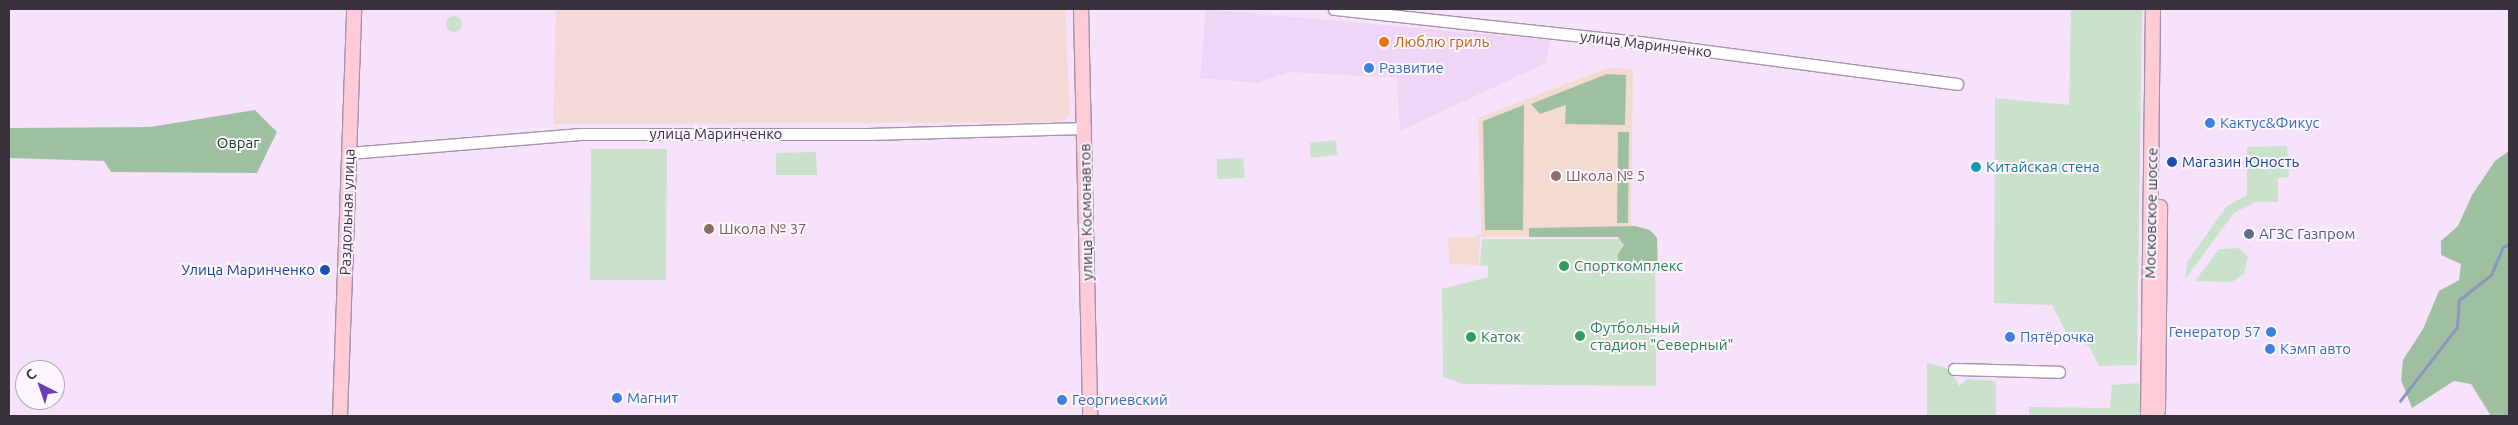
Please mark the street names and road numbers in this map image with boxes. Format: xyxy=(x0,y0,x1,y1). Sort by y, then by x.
street label: улица Маринченко xyxy=(1579,27,1713,61)
street label: улица Маринченко xyxy=(650,125,782,143)
street label: улица Космонавтов xyxy=(1076,143,1096,281)
street label: Московское шоссе xyxy=(2141,147,2161,279)
street label: Раздольная улица xyxy=(336,148,358,276)

